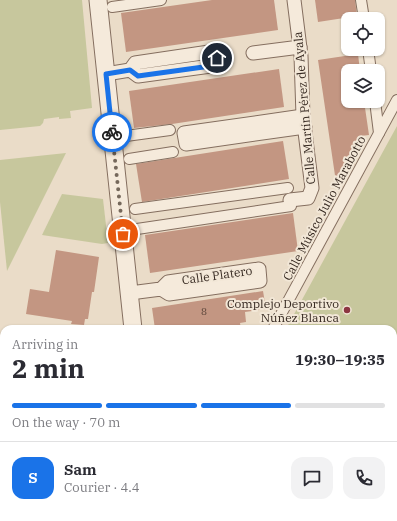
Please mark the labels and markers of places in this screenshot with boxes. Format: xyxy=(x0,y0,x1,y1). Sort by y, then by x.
pin xyxy=(200,41,234,75)
pin xyxy=(106,217,140,251)
place label: Complejo Deportivo Núñez Blanca xyxy=(227,296,339,325)
marker: Complejo Deportivo Núñez Blanca xyxy=(342,305,352,315)

